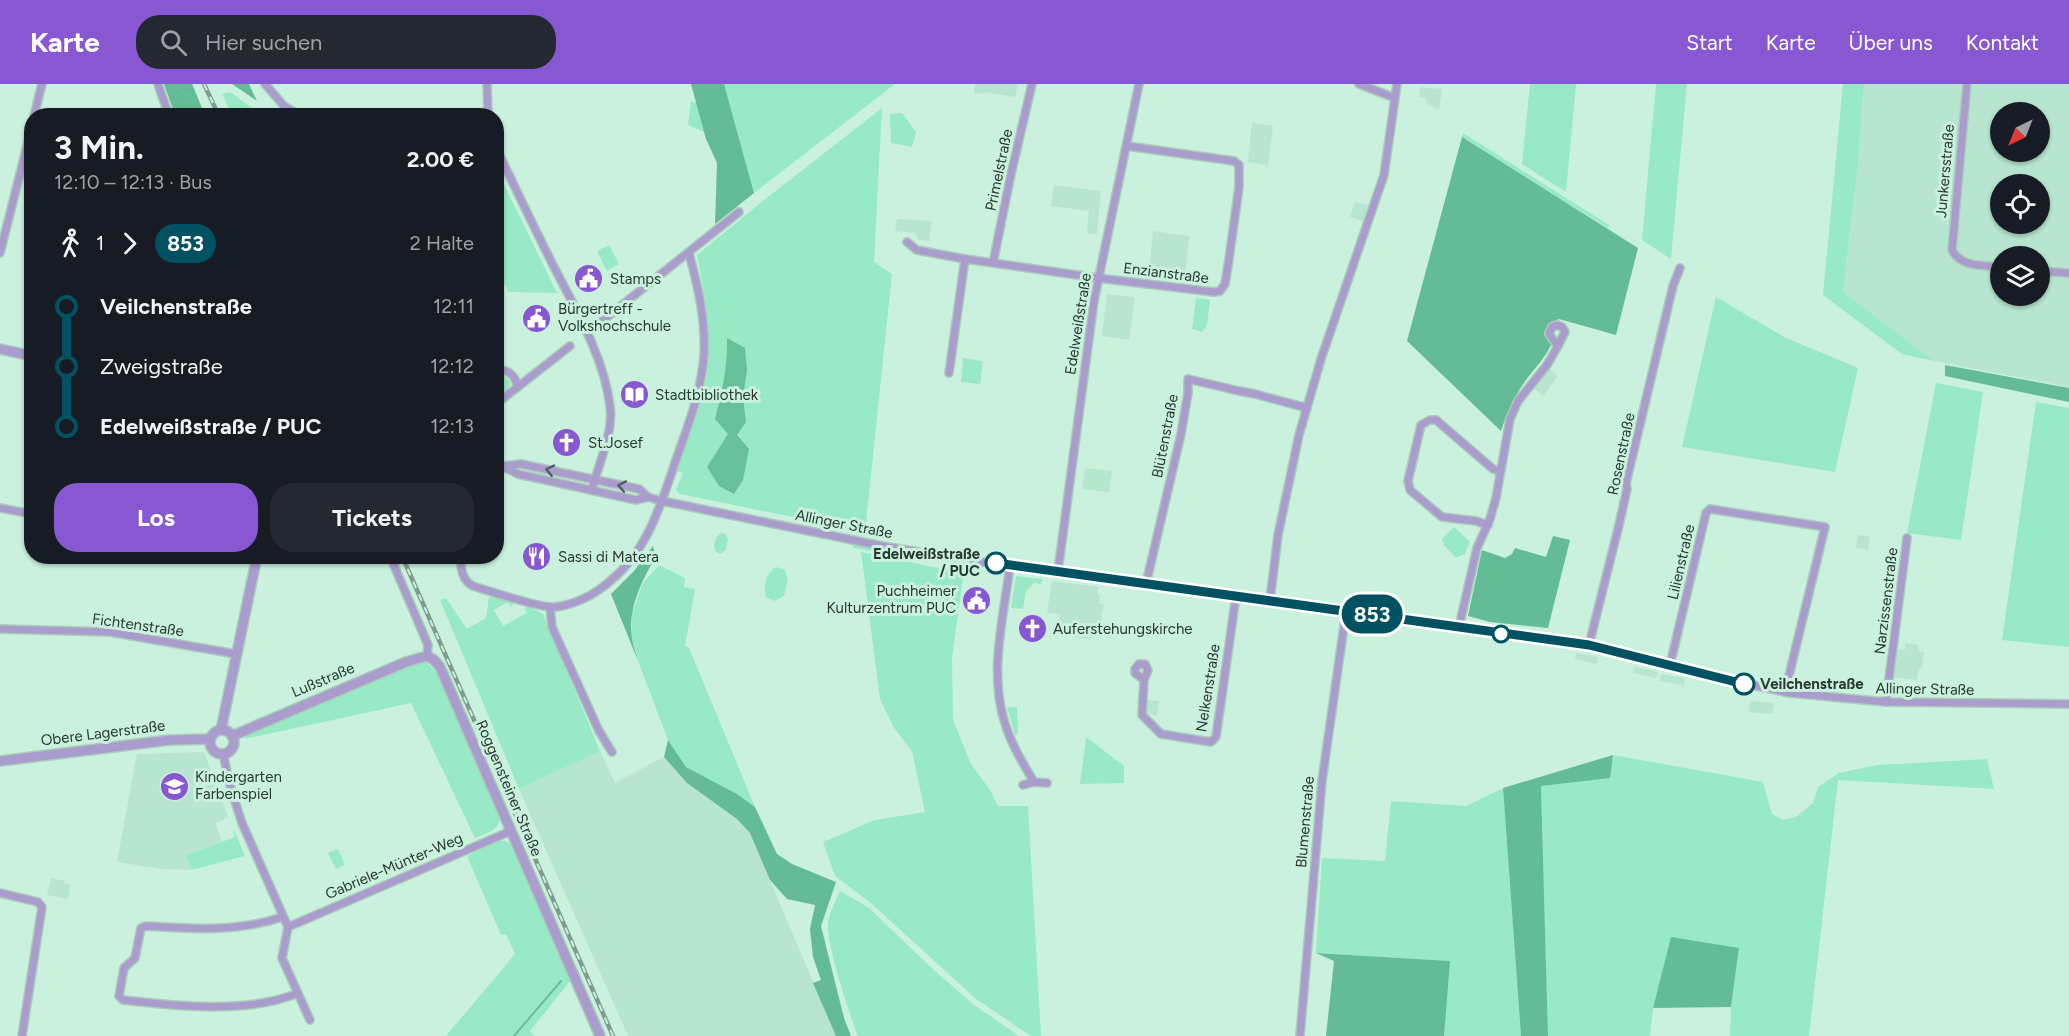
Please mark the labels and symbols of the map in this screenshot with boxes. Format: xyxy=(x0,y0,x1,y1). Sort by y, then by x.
north arrow xyxy=(1990,102,2050,162)
street label: Junkersstraße xyxy=(1932,123,1958,219)
street label: Primelstraße xyxy=(982,127,1016,213)
street label: Enzianstraße xyxy=(1122,259,1210,287)
public building icon: Stamps xyxy=(573,263,605,295)
place label: Stamps xyxy=(610,270,661,288)
street label: Edelweißstraße xyxy=(1061,272,1095,376)
place label: Bürgertreff - Volkshochschule xyxy=(558,300,671,335)
public building icon: Bürgertreff - Volkshochschule xyxy=(521,302,553,334)
library icon: Stadtbibliothek xyxy=(618,379,650,411)
place label: Stadtbibliothek xyxy=(655,386,759,404)
street label: Blütenstraße xyxy=(1148,393,1182,479)
street label: Rosenstraße xyxy=(1603,411,1639,497)
church icon: St.Josef xyxy=(551,427,583,459)
place label: St.Josef xyxy=(588,434,644,452)
one-way arrow xyxy=(545,465,555,478)
one-way arrow xyxy=(618,480,628,493)
street label: Allinger Straße xyxy=(794,506,894,542)
street label: Lilienstraße xyxy=(1664,523,1698,601)
restaurant icon: Sassi di Matera xyxy=(521,541,553,573)
place label: Edelweißstraße / PUC xyxy=(873,545,981,580)
street label: Narzissenstraße xyxy=(1871,546,1901,656)
place label: Sassi di Matera xyxy=(558,548,659,566)
marker: Edelweißstraße / PUC xyxy=(985,552,1007,574)
place label: Puchheimer Kulturzentrum PUC xyxy=(826,582,956,617)
public building icon: Puchheimer Kulturzentrum PUC xyxy=(961,584,993,616)
line badge: 853 xyxy=(1338,594,1406,634)
street label: Fichtenstraße xyxy=(91,610,185,640)
church icon: Auferstehungskirche xyxy=(1016,613,1048,645)
place label: Auferstehungskirche xyxy=(1053,620,1193,638)
unlabelled marker xyxy=(1492,625,1510,643)
street label: Nelkenstraße xyxy=(1192,643,1224,733)
street label: Lußstraße xyxy=(289,659,357,701)
marker: Veilchenstraße xyxy=(1733,673,1755,695)
place label: Veilchenstraße xyxy=(1760,675,1864,693)
street label: Allinger Straße xyxy=(1876,679,1974,699)
street label: Obere Lagerstraße xyxy=(40,716,166,750)
street label: Roggensteiner Straße xyxy=(472,717,546,859)
place label: Kindergarten Farbenspiel xyxy=(195,768,282,803)
school or university icon: Kindergarten Farbenspiel xyxy=(158,770,190,802)
street label: Blumenstraße xyxy=(1292,775,1318,869)
street label: Gabriele-Münter-Weg xyxy=(323,829,465,903)

